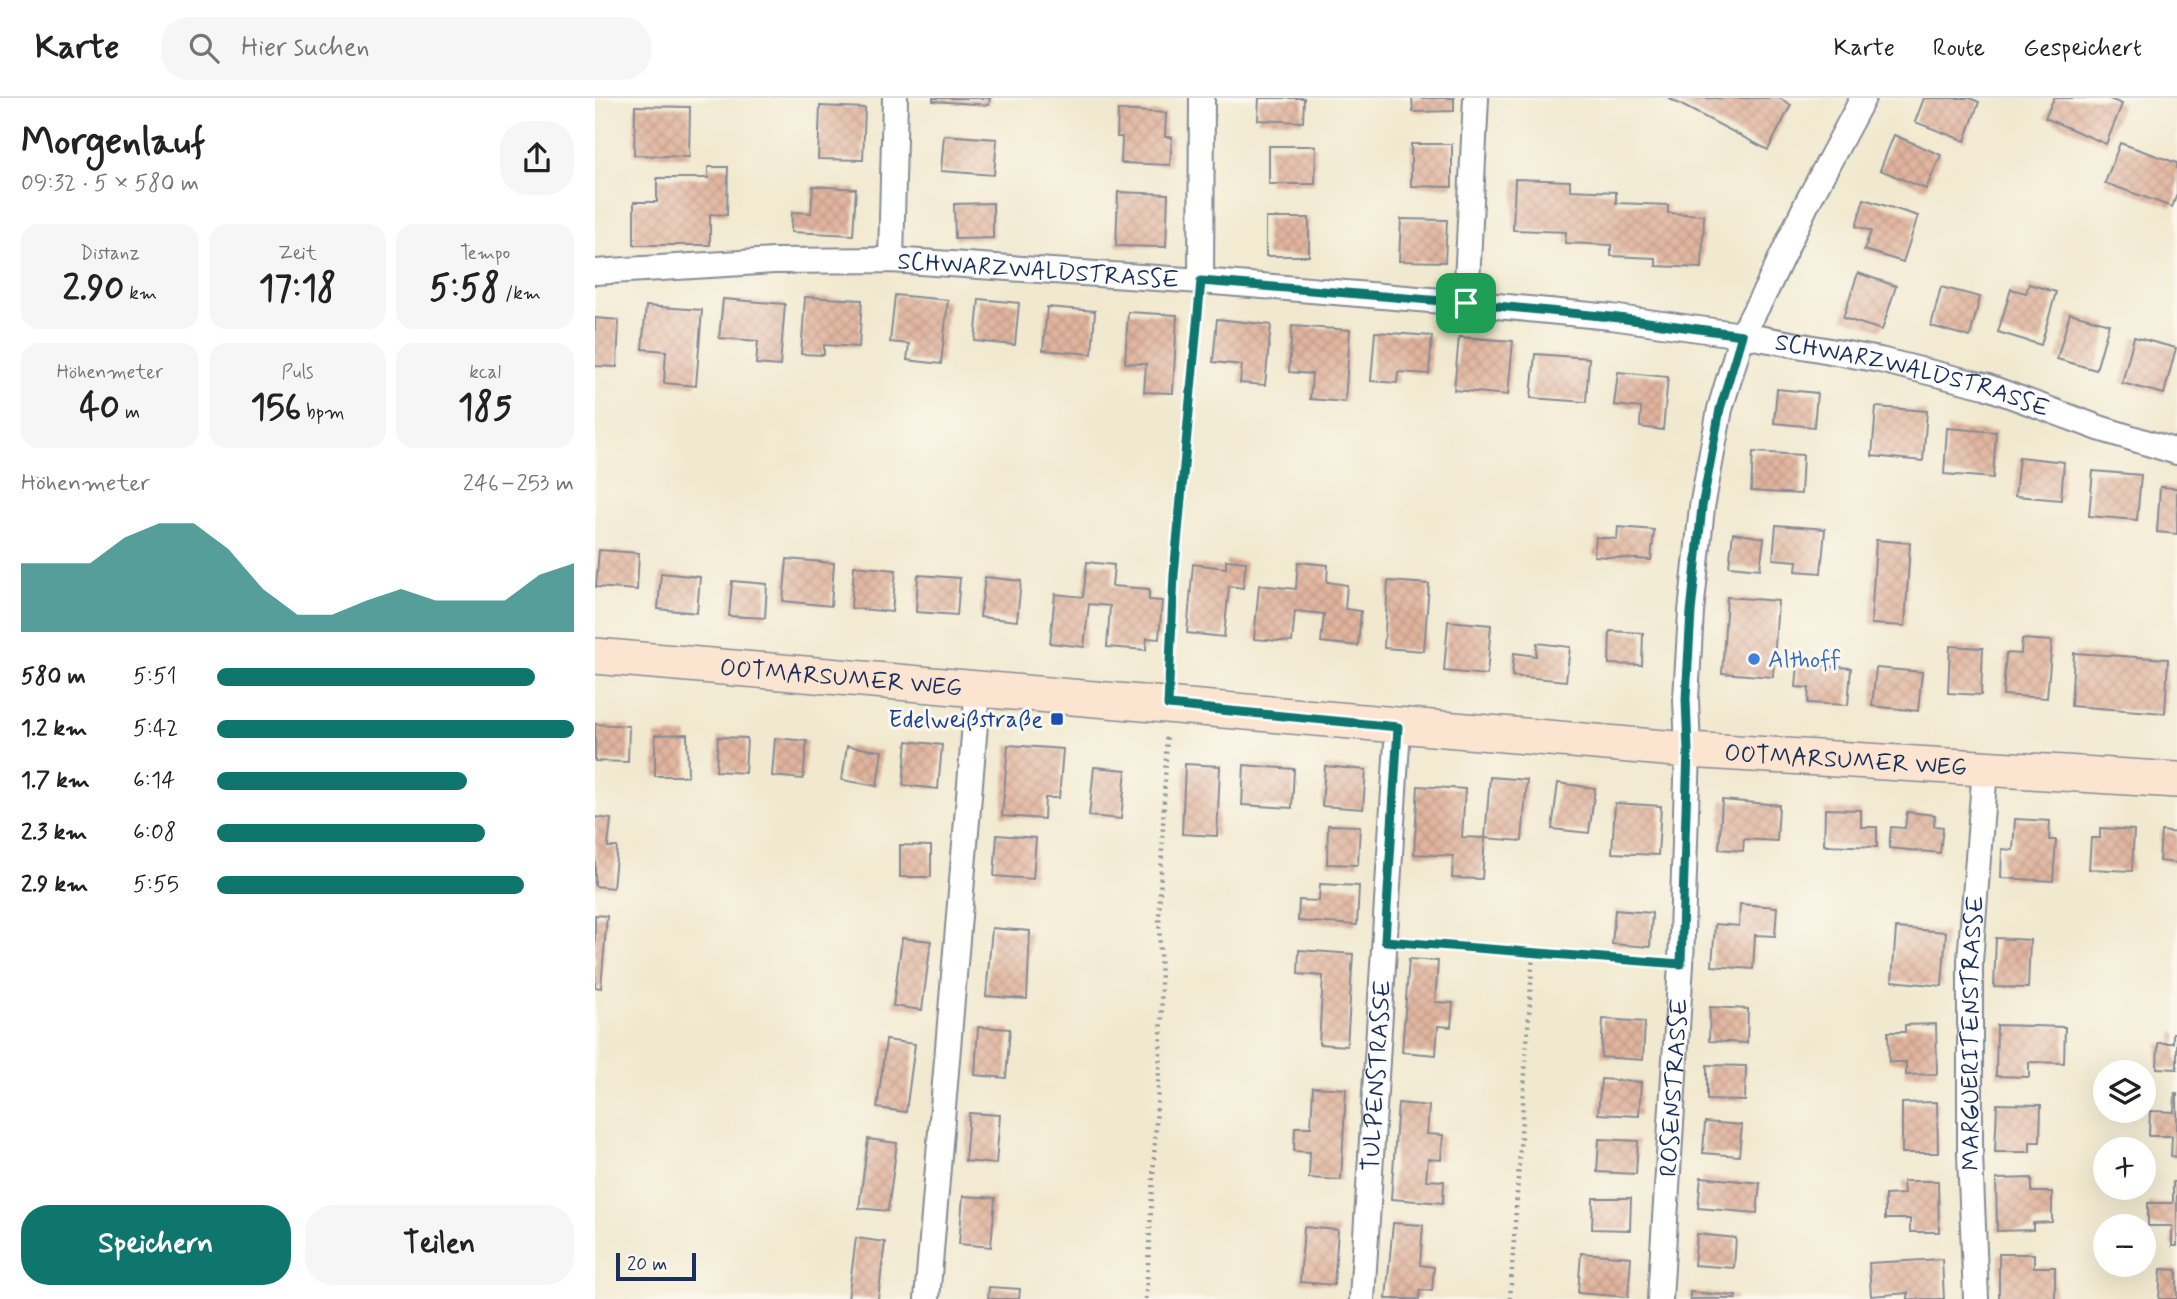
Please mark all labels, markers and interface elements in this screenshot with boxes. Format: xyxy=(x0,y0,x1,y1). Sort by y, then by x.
search box xyxy=(161,17,651,80)
text: Karte xyxy=(35,26,119,70)
icon: search xyxy=(185,29,223,67)
text: Hier suchen xyxy=(241,31,370,65)
text: Karte xyxy=(1833,33,1895,64)
text: Route xyxy=(1933,33,1985,64)
text: Gespeichert xyxy=(2023,33,2142,64)
text: Morgenlauf xyxy=(21,118,205,167)
button: share xyxy=(500,121,574,195)
text: 09:32 · 5 × 580 m xyxy=(21,169,199,199)
text: Distanz xyxy=(80,241,140,266)
text: Zeit xyxy=(278,241,317,266)
text: Tempo xyxy=(460,241,510,266)
street label: SCHWARZWALDSTRASSE xyxy=(896,246,1180,296)
text: 2.90 xyxy=(63,266,124,312)
text: 17:18 xyxy=(259,266,336,312)
text: 5:58 xyxy=(429,266,500,312)
pin xyxy=(1436,273,1496,333)
text: km xyxy=(124,281,157,306)
text: /km xyxy=(500,281,541,306)
icon: arrive xyxy=(1447,284,1485,322)
street label: SCHWARZWALDSTRASSE xyxy=(1772,327,2053,425)
text: Höhenmeter xyxy=(57,360,163,385)
text: Puls xyxy=(281,360,314,385)
text: kcal xyxy=(469,360,501,385)
text: 40 xyxy=(80,385,120,431)
text: 156 xyxy=(250,385,301,431)
text: 185 xyxy=(458,385,512,431)
text: m xyxy=(120,400,140,425)
text: bpm xyxy=(301,400,345,425)
text: Höhenmeter xyxy=(21,469,150,499)
text: 246–253 m xyxy=(463,469,574,499)
place label: Althoff xyxy=(1768,645,1841,676)
marker: Althoff xyxy=(1746,651,1762,667)
street label: OOTMARSUMER WEG xyxy=(719,653,963,705)
text: 580 m xyxy=(21,662,86,692)
text: 5:51 xyxy=(133,662,177,692)
place label: Edelweißstraße xyxy=(889,705,1043,736)
marker: Edelweißstraße xyxy=(1049,711,1065,727)
text: 1.2 km xyxy=(21,714,87,744)
text: 5:42 xyxy=(133,714,178,744)
street label: OOTMARSUMER WEG xyxy=(1723,738,1968,784)
text: 1.7 km xyxy=(21,766,90,796)
text: 6:14 xyxy=(133,766,175,796)
text: 2.3 km xyxy=(21,818,87,848)
text: 6:08 xyxy=(133,818,176,848)
text: 2.9 km xyxy=(21,870,88,900)
text: 5:55 xyxy=(133,870,179,900)
street label: MARGUERITENSTRASSE xyxy=(1956,895,1992,1171)
street label: TULPENSTRASSE xyxy=(1356,979,1399,1172)
street label: ROSENSTRASSE xyxy=(1654,997,1696,1178)
map controls xyxy=(2093,1060,2156,1277)
button: layers xyxy=(2093,1060,2156,1123)
button: + xyxy=(2093,1137,2156,1200)
button: Speichern xyxy=(21,1205,291,1285)
button: Teilen xyxy=(305,1205,574,1285)
button: − xyxy=(2093,1214,2156,1277)
scale bar xyxy=(616,1250,697,1282)
text: 20 m xyxy=(627,1252,667,1277)

